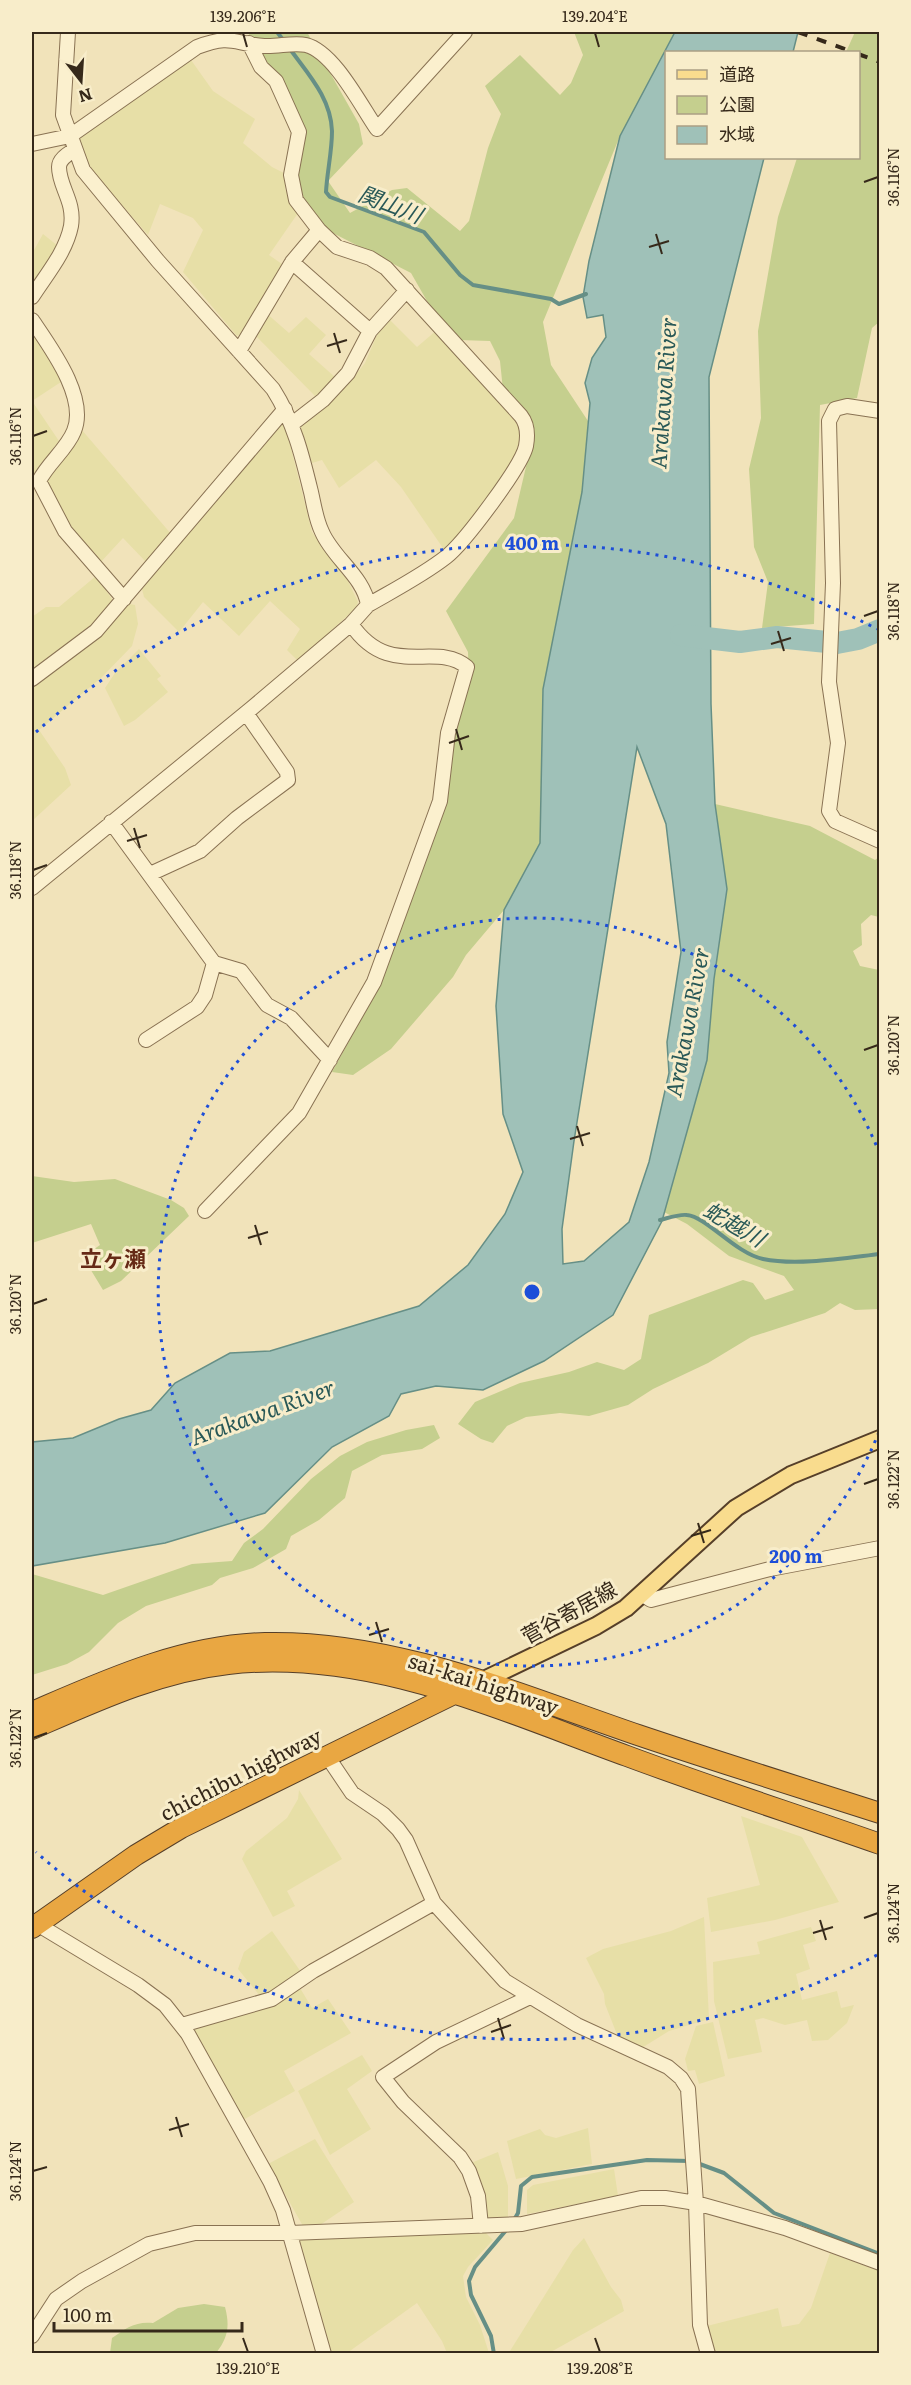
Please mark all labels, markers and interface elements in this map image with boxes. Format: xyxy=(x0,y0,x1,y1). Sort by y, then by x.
text: 139.206°E xyxy=(210,4,276,27)
text: 139.204°E xyxy=(562,4,628,27)
north arrow xyxy=(51,51,111,111)
legend xyxy=(665,51,860,159)
text: 道路 xyxy=(719,60,755,87)
text: N xyxy=(76,83,96,110)
text: 公園 xyxy=(719,90,755,117)
text: 水域 xyxy=(719,120,755,147)
text: 36.116°N xyxy=(881,148,904,206)
water label: 関山川 xyxy=(354,176,430,231)
water label: Arakawa River xyxy=(640,316,684,470)
text: 36.116°N xyxy=(3,407,26,465)
text: 400 m xyxy=(505,529,559,556)
text: 36.118°N xyxy=(881,581,904,641)
text: 36.118°N xyxy=(3,840,26,900)
water label: Arakawa River xyxy=(655,944,717,1100)
text: 36.120°N xyxy=(881,1014,904,1076)
water label: 蛇越川 xyxy=(698,1192,774,1255)
district label: 立ヶ瀬 xyxy=(80,1241,146,1274)
text: 36.120°N xyxy=(3,1273,26,1335)
centre of rings xyxy=(522,1282,542,1302)
water label: Arakawa River xyxy=(185,1370,339,1452)
text: 36.122°N xyxy=(881,1449,904,1509)
text: 200 m xyxy=(769,1542,823,1569)
street label: 菅谷寄居線 xyxy=(515,1572,621,1650)
street label: sai-kai highway xyxy=(405,1643,564,1721)
text: 36.122°N xyxy=(3,1708,26,1768)
street label: chichibu highway xyxy=(154,1718,327,1827)
text: 36.124°N xyxy=(881,1883,904,1943)
text: 36.124°N xyxy=(3,2141,26,2201)
scale bar xyxy=(54,2295,242,2333)
text: 100 m xyxy=(63,2301,112,2328)
text: 139.210°E xyxy=(216,2356,280,2379)
text: 139.208°E xyxy=(567,2356,633,2379)

